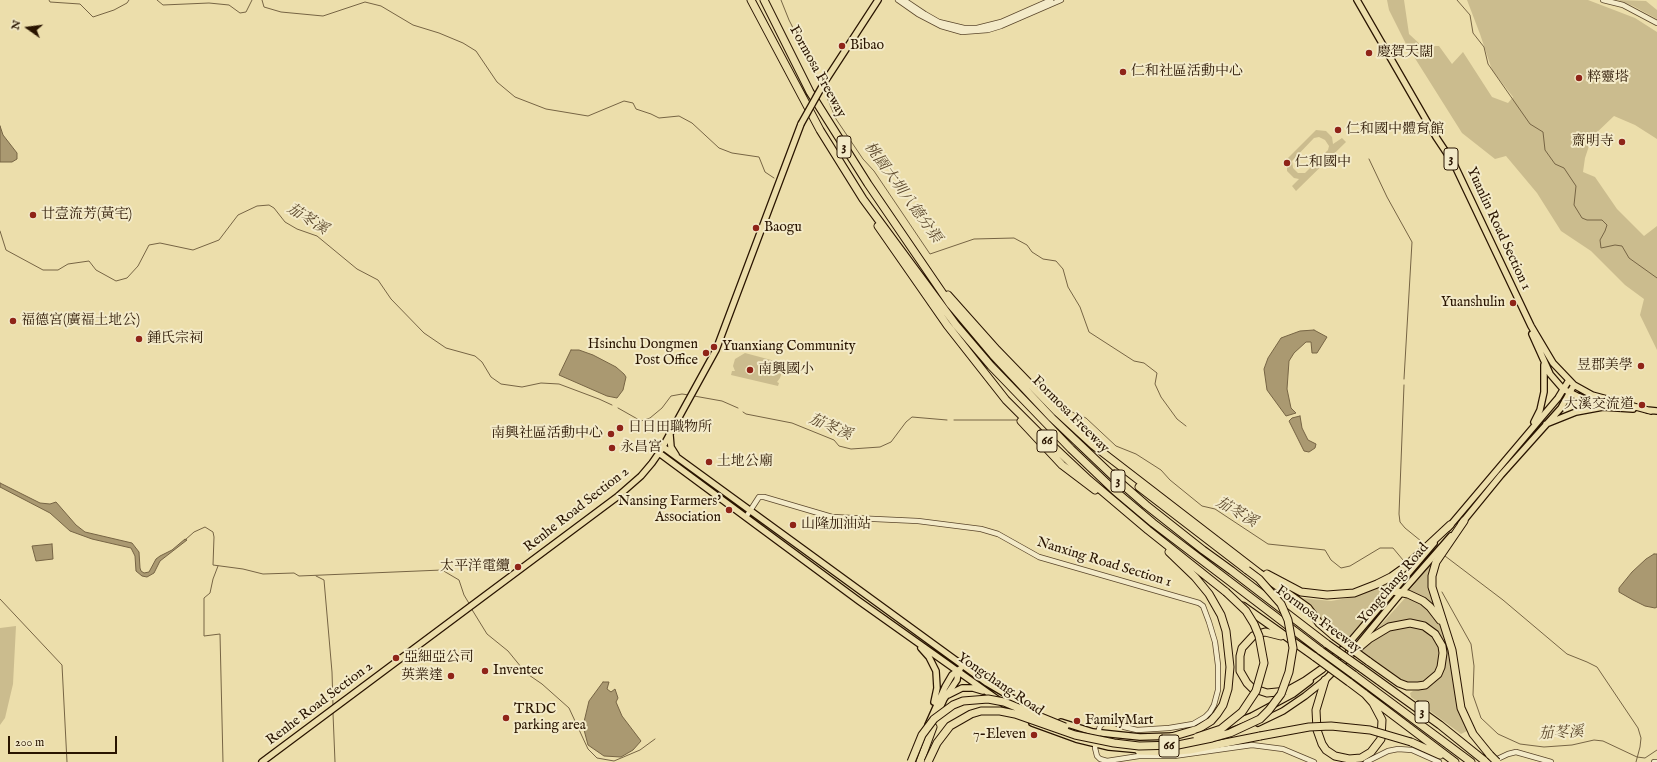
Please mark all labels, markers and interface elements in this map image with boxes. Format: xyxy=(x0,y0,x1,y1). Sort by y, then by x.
north arrow xyxy=(8,8,48,48)
text: N xyxy=(8,19,24,31)
street label: Formosa Freeway xyxy=(785,23,849,121)
place label: Bibao xyxy=(850,38,884,54)
marker: Bibao xyxy=(837,41,847,51)
place label: 慶賀天闊 xyxy=(1377,45,1433,61)
marker: 慶賀天闊 xyxy=(1364,48,1374,58)
place label: 仁和社區活動中心 xyxy=(1131,64,1243,80)
marker: 仁和社區活動中心 xyxy=(1118,67,1128,77)
place label: 粹靈塔 xyxy=(1587,70,1629,86)
marker: 粹靈塔 xyxy=(1574,73,1584,83)
place label: 仁和國中體育館 xyxy=(1346,122,1444,138)
marker: 仁和國中體育館 xyxy=(1333,125,1343,135)
place label: 齋明寺 xyxy=(1572,134,1614,150)
road number: 3 xyxy=(837,136,851,158)
marker: 齋明寺 xyxy=(1617,137,1627,147)
water label: 桃園大圳八德分渠 xyxy=(859,139,945,247)
road number: 3 xyxy=(1444,148,1458,170)
place label: 仁和國中 xyxy=(1295,155,1351,171)
marker: 仁和國中 xyxy=(1282,158,1292,168)
street label: Yuanlin Road Section 1 xyxy=(1462,165,1534,293)
water label: 茄苳溪 xyxy=(283,200,331,240)
place label: 廿壹流芳(黃宅) xyxy=(41,207,132,223)
marker: 廿壹流芳(黃宅) xyxy=(28,210,38,220)
place label: Baogu xyxy=(764,220,802,236)
marker: Baogu xyxy=(751,223,761,233)
place label: Yuanshulin xyxy=(1441,295,1505,311)
marker: Yuanshulin xyxy=(1508,298,1518,308)
place label: 福德宮(廣福土地公) xyxy=(21,313,140,329)
marker: 福德宮(廣福土地公) xyxy=(8,316,18,326)
place label: 鍾氏宗祠 xyxy=(147,331,203,347)
marker: 鍾氏宗祠 xyxy=(134,334,144,344)
place label: Hsinchu Dongmen Post Office xyxy=(588,337,698,370)
place label: Yuanxiang Community xyxy=(722,339,856,355)
marker: Yuanxiang Community xyxy=(709,342,719,352)
marker: Hsinchu Dongmen Post Office xyxy=(701,348,711,358)
place label: 昱郡美學 xyxy=(1577,358,1633,374)
marker: 昱郡美學 xyxy=(1636,361,1646,371)
place label: 南興國小 xyxy=(758,362,814,378)
marker: 南興國小 xyxy=(745,365,755,375)
street label: Formosa Freeway xyxy=(1028,373,1112,457)
place label: 大溪交流道 xyxy=(1564,397,1634,413)
marker: 大溪交流道 xyxy=(1637,400,1647,410)
water label: 茄苳溪 xyxy=(806,411,854,445)
place label: 日日田職物所 xyxy=(628,420,712,436)
marker: 日日田職物所 xyxy=(615,423,625,433)
place label: 南興社區活動中心 xyxy=(491,426,603,442)
marker: 南興社區活動中心 xyxy=(606,429,616,439)
road number: 66 xyxy=(1037,430,1057,452)
place label: 永昌宮 xyxy=(620,440,662,456)
marker: 永昌宮 xyxy=(607,443,617,453)
place label: 土地公廟 xyxy=(717,454,773,470)
marker: 土地公廟 xyxy=(704,457,714,467)
street label: Renhe Road Section 2 xyxy=(521,464,633,556)
road number: 3 xyxy=(1111,470,1125,492)
place label: Nansing Farmers' Association xyxy=(618,494,721,526)
water label: 茄苳溪 xyxy=(1212,494,1260,532)
marker: Nansing Farmers' Association xyxy=(724,505,734,515)
place label: 山隆加油站 xyxy=(801,517,871,533)
marker: 山隆加油站 xyxy=(788,520,798,530)
street label: Nanxing Road Section 1 xyxy=(1035,535,1173,591)
street label: Yongchang Road xyxy=(1355,540,1433,628)
place label: 太平洋電纜 xyxy=(440,559,510,575)
marker: 太平洋電纜 xyxy=(513,562,523,572)
street label: Formosa Freeway xyxy=(1272,582,1364,658)
place label: 亞細亞公司 xyxy=(404,650,474,666)
street label: Yongchang Road xyxy=(954,650,1046,720)
marker: 亞細亞公司 xyxy=(391,653,401,663)
street label: Renhe Road Section 2 xyxy=(264,659,376,749)
place label: Inventec xyxy=(493,663,544,679)
marker: Inventec xyxy=(480,666,490,676)
place label: 英業達 xyxy=(401,668,443,684)
marker: 英業達 xyxy=(446,671,456,681)
road number: 3 xyxy=(1415,701,1429,723)
place label: TRDC parking area xyxy=(514,702,586,734)
marker: TRDC parking area xyxy=(501,713,511,723)
place label: FamilyMart xyxy=(1085,713,1154,729)
marker: FamilyMart xyxy=(1072,716,1082,726)
water label: 茄苳溪 xyxy=(1538,724,1584,744)
place label: 7-Eleven xyxy=(973,727,1026,743)
scale bar xyxy=(10,728,119,754)
marker: 7-Eleven xyxy=(1029,730,1039,740)
text: 200 m xyxy=(15,735,44,750)
road number: 66 xyxy=(1159,735,1179,757)

